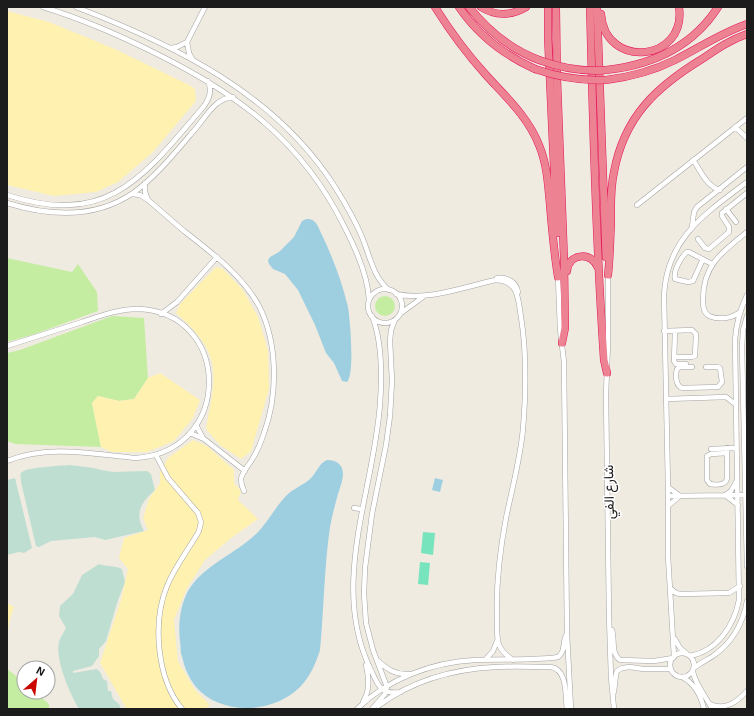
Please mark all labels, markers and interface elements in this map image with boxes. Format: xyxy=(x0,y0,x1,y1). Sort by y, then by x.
street label: شارع الفي xyxy=(599,464,621,519)
north arrow xyxy=(16,660,56,700)
text: N xyxy=(34,663,48,678)

